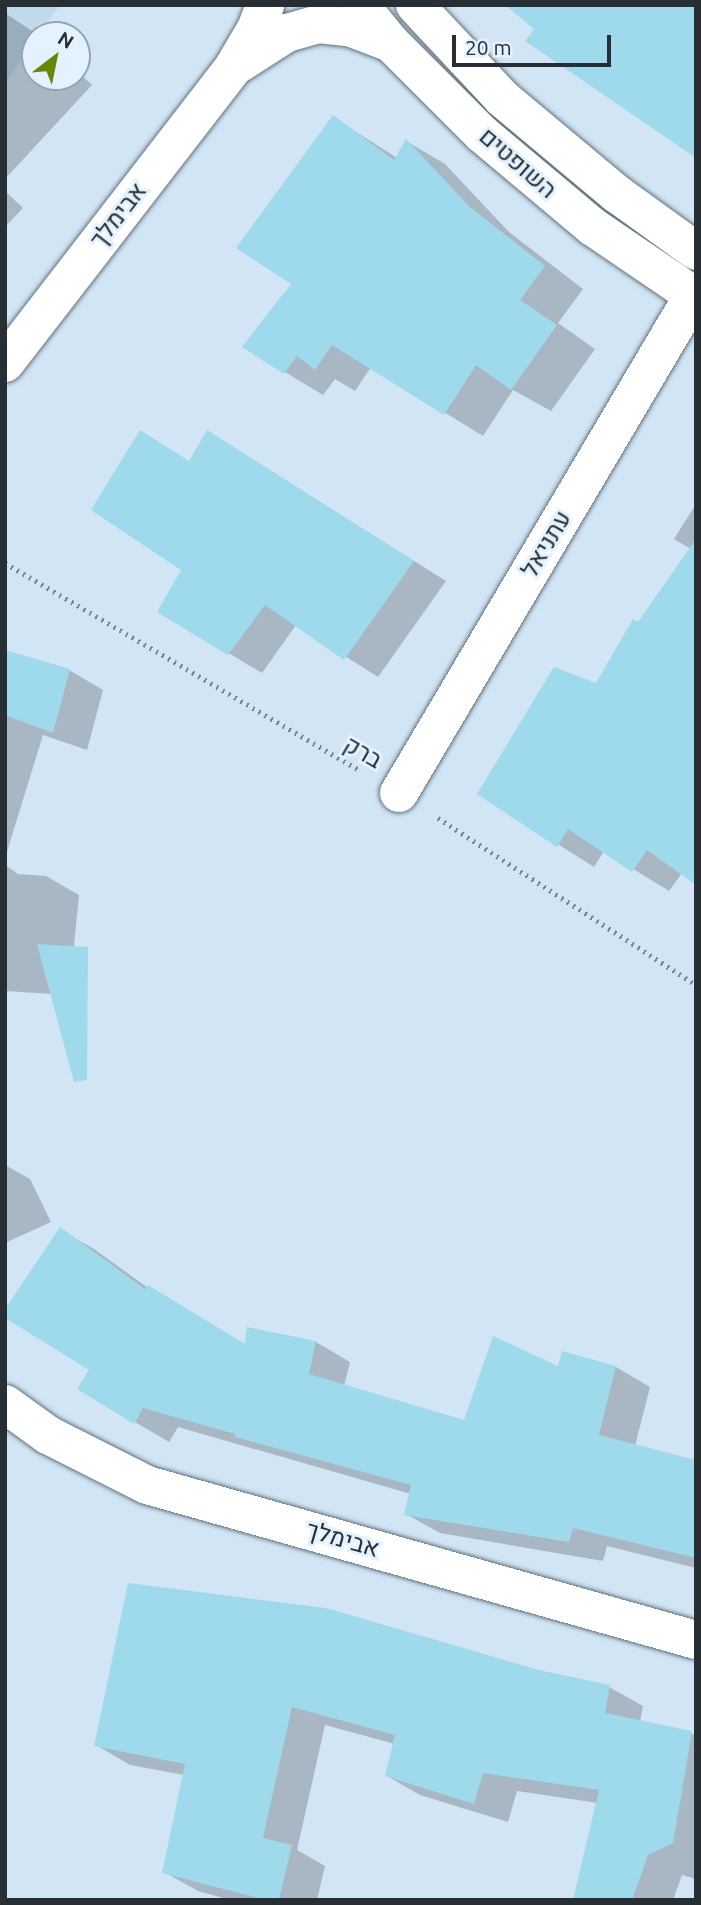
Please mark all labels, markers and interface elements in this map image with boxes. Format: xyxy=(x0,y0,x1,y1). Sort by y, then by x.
north arrow xyxy=(21,21,91,91)
scale bar xyxy=(456,21,615,65)
text: N xyxy=(54,27,78,53)
text: 20 m xyxy=(465,35,512,59)
street label: השופטים xyxy=(474,122,562,204)
street label: אבימלך xyxy=(84,177,152,253)
street label: עתניאל xyxy=(515,505,577,583)
street label: ברק xyxy=(339,730,387,774)
street label: אבימלך xyxy=(303,1515,383,1563)

